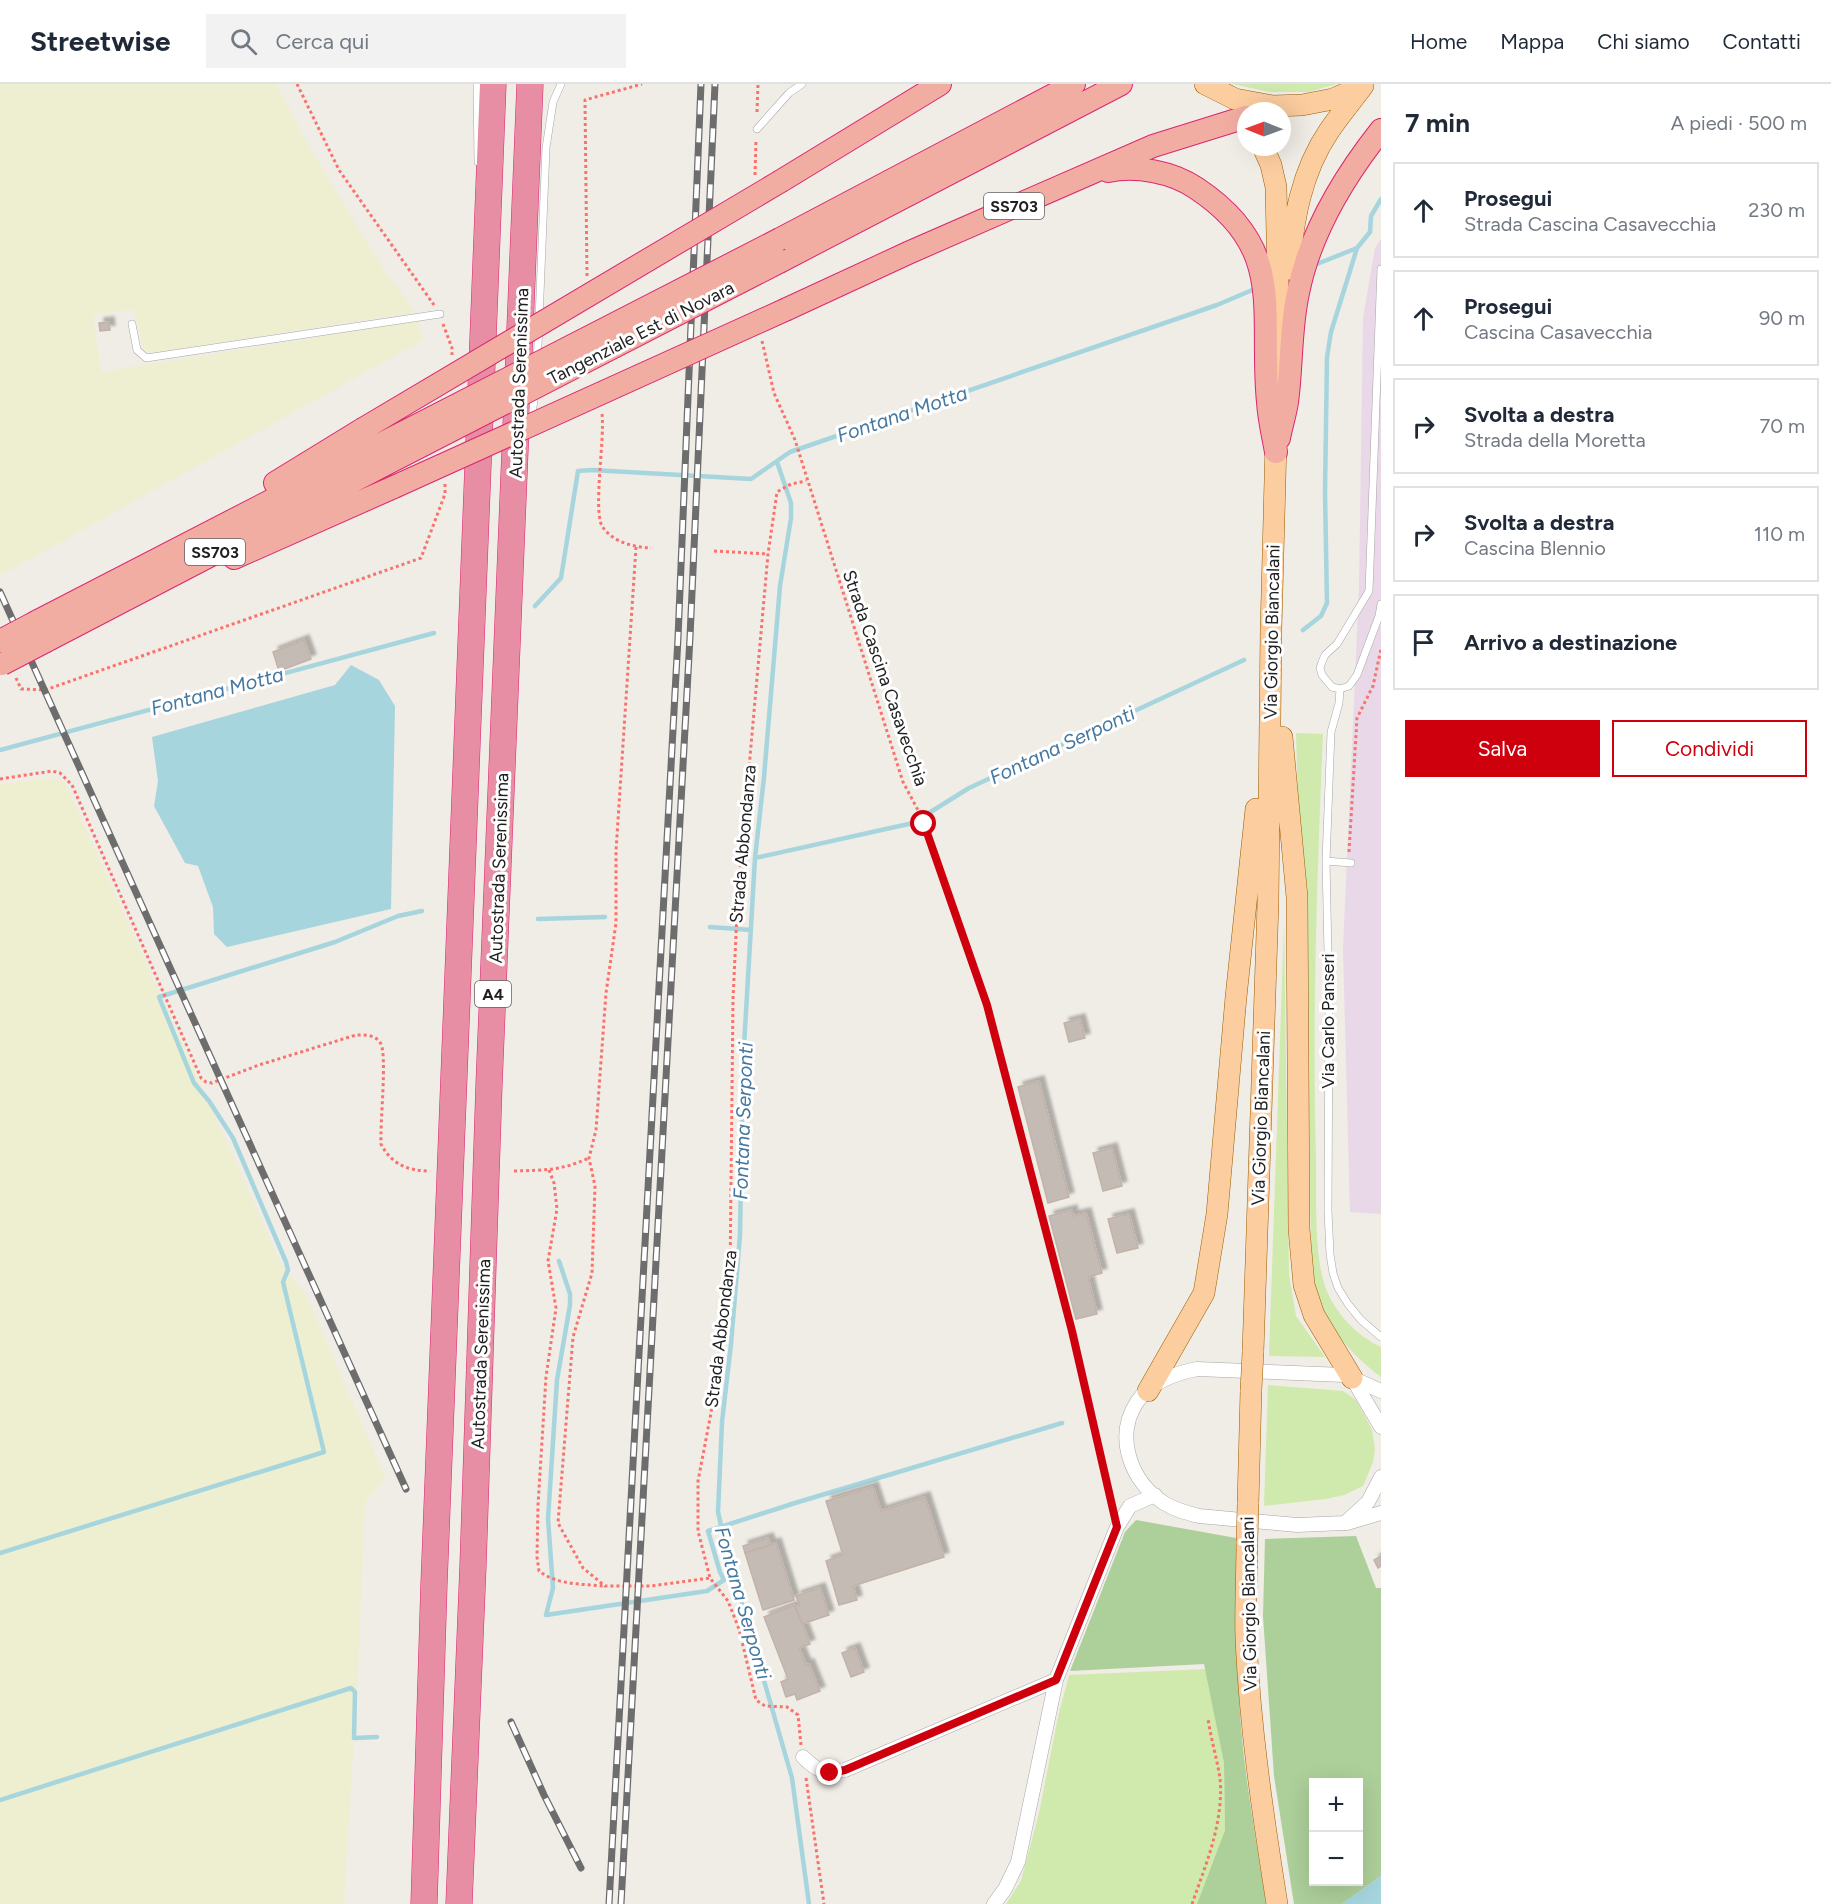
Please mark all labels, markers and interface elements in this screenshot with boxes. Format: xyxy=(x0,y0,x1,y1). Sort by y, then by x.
search box xyxy=(206,14,626,68)
text: Streetwise xyxy=(30,24,170,58)
icon: search xyxy=(227,25,260,58)
text: Cerca qui xyxy=(275,28,369,55)
text: Home xyxy=(1410,29,1467,54)
text: Mappa xyxy=(1500,29,1564,54)
text: Chi siamo xyxy=(1597,29,1690,54)
text: Contatti xyxy=(1723,29,1801,54)
north arrow xyxy=(1237,102,1291,156)
text: 7 min xyxy=(1405,107,1470,139)
text: A piedi · 500 m xyxy=(1671,111,1807,135)
text: Prosegui xyxy=(1464,185,1552,212)
road number: SS703 xyxy=(984,193,1044,219)
icon: ahead xyxy=(1407,194,1440,227)
text: 230 m xyxy=(1748,198,1805,222)
text: Strada Cascina Casavecchia xyxy=(1464,212,1716,236)
street label: Tangenziale Est di Novara xyxy=(544,276,738,390)
street label: Autostrada Serenissima xyxy=(505,287,533,479)
text: Prosegui xyxy=(1464,293,1552,320)
icon: ahead xyxy=(1407,302,1440,335)
text: 90 m xyxy=(1759,306,1805,330)
text: Cascina Casavecchia xyxy=(1464,320,1652,344)
water label: Fontana Motta xyxy=(834,380,971,448)
text: Svolta a destra xyxy=(1464,401,1614,428)
icon: right xyxy=(1407,410,1440,443)
text: 70 m xyxy=(1759,414,1805,438)
text: Strada della Moretta xyxy=(1464,428,1646,452)
text: Svolta a destra xyxy=(1464,509,1614,536)
icon: right xyxy=(1407,518,1440,551)
text: 110 m xyxy=(1754,522,1805,546)
text: Cascina Blennio xyxy=(1464,536,1606,560)
road number: SS703 xyxy=(185,539,245,565)
street label: Via Giorgio Biancalani xyxy=(1259,544,1285,720)
street label: Strada Cascina Casavecchia xyxy=(838,567,932,789)
icon: arrive xyxy=(1407,626,1440,659)
text: Arrivo a destinazione xyxy=(1464,629,1677,656)
water label: Fontana Motta xyxy=(148,662,286,720)
water label: Fontana Serponti xyxy=(985,701,1139,789)
button: Salva xyxy=(1405,720,1600,777)
button: Condividi xyxy=(1612,720,1807,777)
street label: Strada Abbondanza xyxy=(725,764,761,924)
street label: Autostrada Serenissima xyxy=(485,772,513,964)
route start xyxy=(910,810,936,836)
street label: Via Carlo Panseri xyxy=(1317,953,1339,1089)
road number: A4 xyxy=(475,981,511,1007)
street label: Via Giorgio Biancalani xyxy=(1247,1030,1275,1206)
water label: Fontana Serponti xyxy=(728,1041,758,1200)
street label: Strada Abbondanza xyxy=(700,1249,742,1409)
street label: Autostrada Serenissima xyxy=(467,1258,495,1450)
street label: Via Giorgio Biancalani xyxy=(1236,1516,1262,1692)
water label: Fontana Serponti xyxy=(710,1524,776,1682)
route end xyxy=(816,1759,842,1785)
map controls xyxy=(1309,1778,1363,1886)
button: + xyxy=(1309,1778,1363,1832)
button: − xyxy=(1309,1832,1363,1886)

